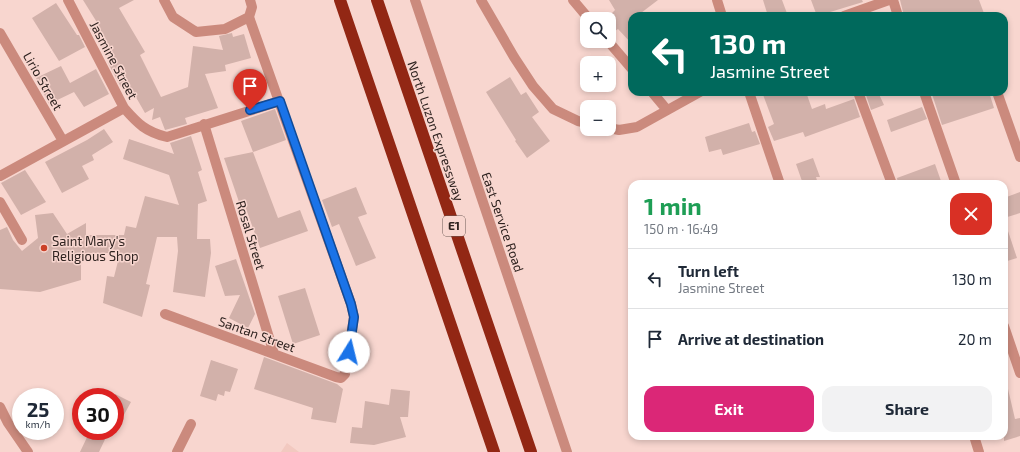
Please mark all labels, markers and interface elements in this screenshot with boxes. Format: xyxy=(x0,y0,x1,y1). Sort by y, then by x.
map controls xyxy=(580,12,616,136)
button: search xyxy=(580,12,616,48)
street label: Jasmine Street xyxy=(87,18,141,102)
text: 130 m xyxy=(710,26,786,60)
icon: left xyxy=(644,28,696,80)
street label: Lirio Street xyxy=(20,49,66,113)
button: + xyxy=(580,56,616,92)
street label: North Luzon Expressway xyxy=(404,59,468,203)
text: Jasmine Street xyxy=(710,60,830,82)
pin xyxy=(233,69,267,110)
icon: arrive xyxy=(239,75,261,97)
button: − xyxy=(580,100,616,136)
street label: East Service Road xyxy=(478,170,528,274)
text: 1 min xyxy=(644,191,702,220)
button: close xyxy=(950,193,992,235)
street label: Rosal Street xyxy=(233,198,269,272)
road number: E1 xyxy=(443,216,465,236)
text: 150 m · 16:49 xyxy=(644,221,718,237)
place label: Saint Mary's Religious Shop xyxy=(52,233,139,264)
marker: Saint Mary's Religious Shop xyxy=(39,243,49,253)
text: Turn left xyxy=(678,262,739,280)
icon: left xyxy=(644,268,666,290)
text: 130 m xyxy=(952,270,992,288)
text: Jasmine Street xyxy=(678,280,764,296)
street label: Santan Street xyxy=(216,313,298,355)
icon: arrive xyxy=(644,328,666,350)
text: Arrive at destination xyxy=(678,330,824,348)
text: 20 m xyxy=(958,330,992,348)
position arrow xyxy=(328,331,370,373)
button: Exit xyxy=(644,386,814,432)
button: Share xyxy=(822,386,992,432)
speed limit sign: 30 xyxy=(72,388,124,440)
text: 25 xyxy=(27,397,49,421)
text: km/h xyxy=(26,418,50,430)

